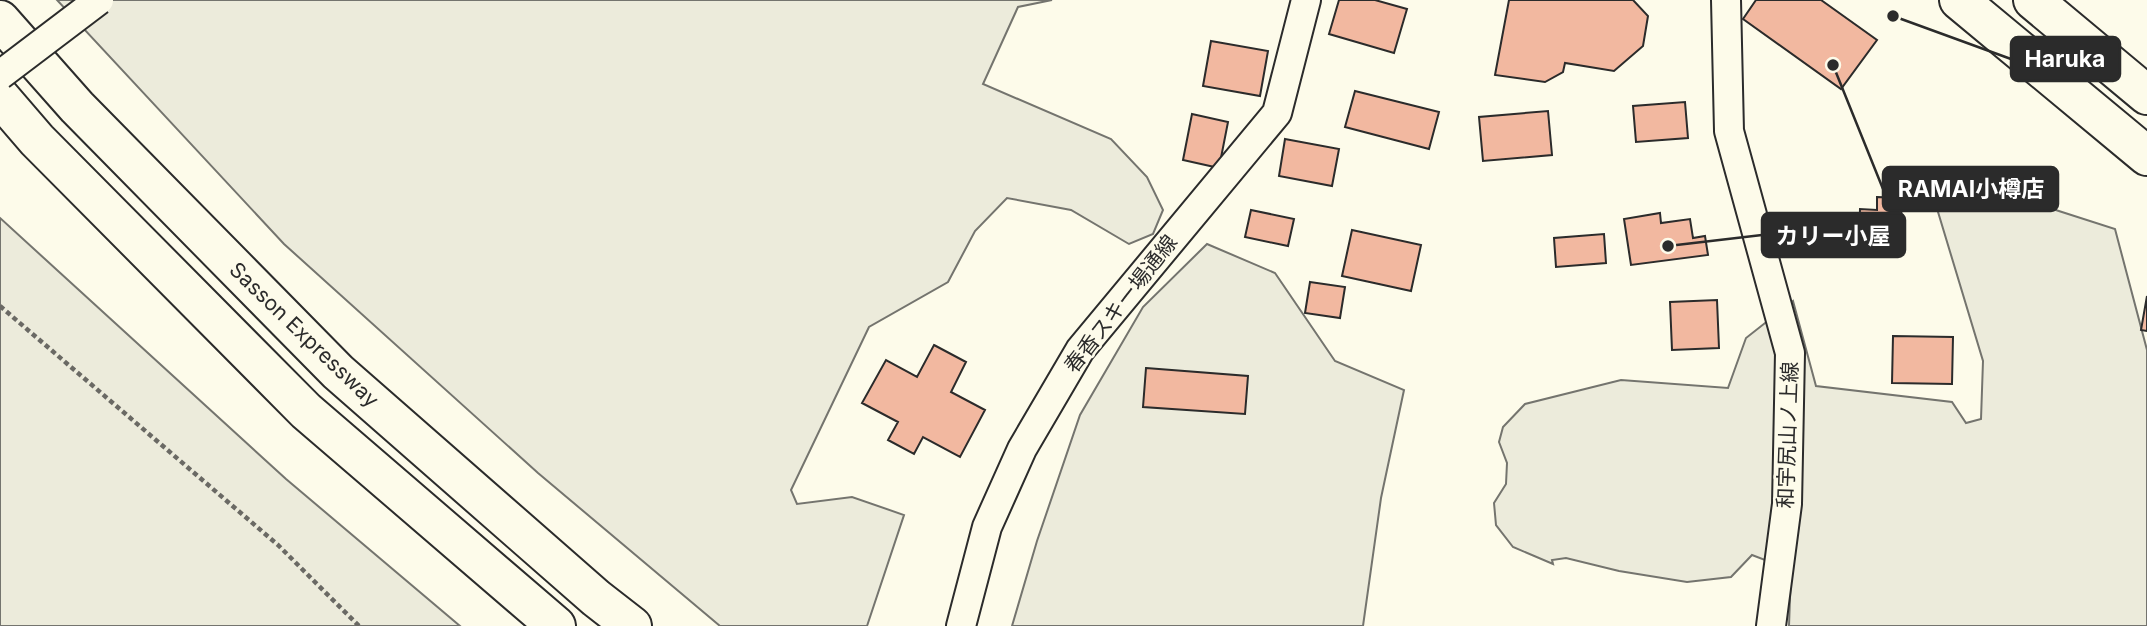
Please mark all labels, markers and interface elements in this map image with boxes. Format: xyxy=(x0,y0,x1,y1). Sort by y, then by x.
callout: Haruka xyxy=(2011,37,2120,81)
text: Haruka xyxy=(2025,45,2105,73)
callout: RAMAI小樽店 xyxy=(1883,167,2058,211)
text: RAMAI小樽店 xyxy=(1898,175,2044,203)
callout: カリー小屋 xyxy=(1762,213,1905,257)
text: カリー小屋 xyxy=(1776,222,1891,250)
street label: 春香スキー場通線 xyxy=(1059,230,1182,378)
street label: Sasson Expressway xyxy=(225,257,384,412)
street label: 和宇尻山ノ上線 xyxy=(1772,361,1803,509)

